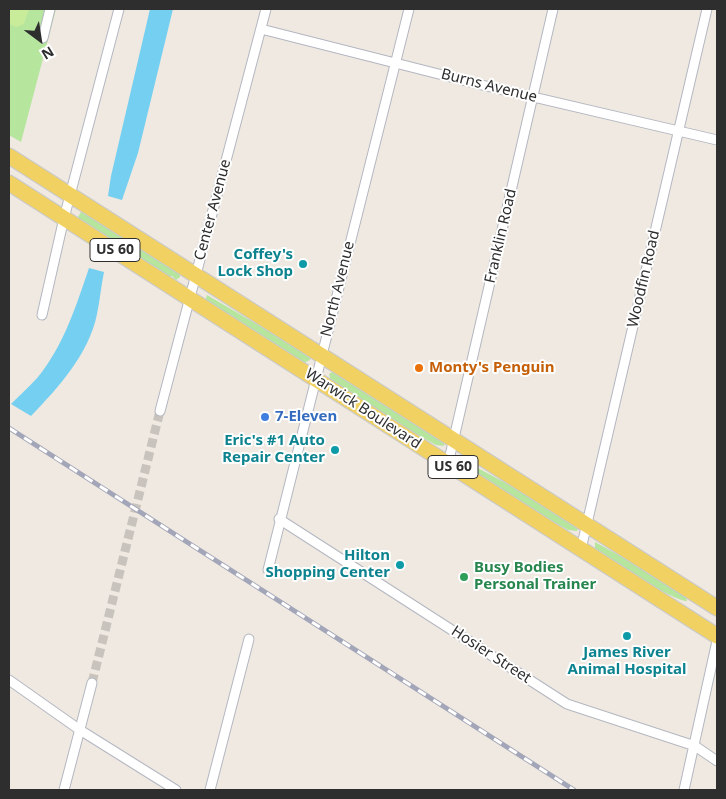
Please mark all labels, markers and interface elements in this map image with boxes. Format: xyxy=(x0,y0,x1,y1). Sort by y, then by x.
north arrow xyxy=(15,15,65,65)
text: N xyxy=(38,42,58,64)
street label: Burns Avenue xyxy=(439,65,539,107)
street label: Center Avenue xyxy=(191,158,235,262)
street label: Franklin Road xyxy=(481,187,521,285)
street label: Woodfin Road xyxy=(624,229,664,329)
road number: US 60 xyxy=(90,238,140,262)
street label: North Avenue xyxy=(317,239,359,339)
place label: Coffey's Lock Shop xyxy=(217,246,293,281)
marker: Coffey's Lock Shop xyxy=(297,258,309,270)
place label: Monty's Penguin xyxy=(429,359,554,377)
marker: Monty's Penguin xyxy=(413,362,425,374)
street label: Warwick Boulevard xyxy=(302,365,424,453)
place label: 7-Eleven xyxy=(275,408,337,426)
marker: 7-Eleven xyxy=(259,411,271,423)
place label: Eric's #1 Auto Repair Center xyxy=(222,432,325,467)
marker: Eric's #1 Auto Repair Center xyxy=(329,444,341,456)
road number: US 60 xyxy=(428,456,478,478)
place label: Hilton Shopping Center xyxy=(266,547,390,582)
marker: Hilton Shopping Center xyxy=(394,559,406,571)
place label: Busy Bodies Personal Trainer xyxy=(474,559,596,594)
marker: Busy Bodies Personal Trainer xyxy=(458,571,470,583)
street label: Hosier Street xyxy=(448,622,534,688)
marker: James River Animal Hospital xyxy=(621,630,633,642)
place label: James River Animal Hospital xyxy=(568,644,686,679)

